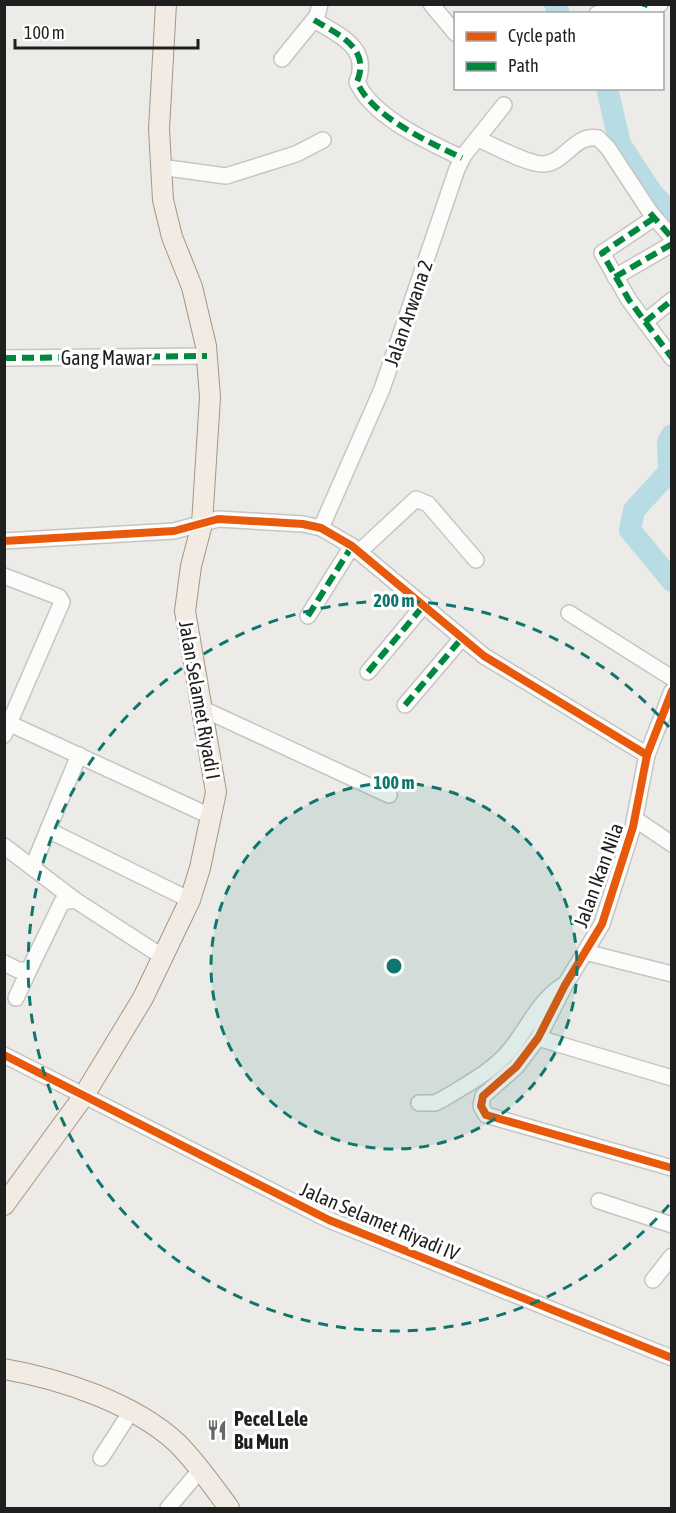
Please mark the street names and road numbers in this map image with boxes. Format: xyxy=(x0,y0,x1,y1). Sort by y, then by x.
street label: Jalan Arwana 2 xyxy=(379,257,437,369)
street label: Gang Mawar xyxy=(61,346,152,369)
street label: Jalan Selamet Riyadi I xyxy=(175,619,225,781)
street label: Jalan Ikan Nila xyxy=(568,820,628,930)
street label: Jalan Selamet Riyadi IV xyxy=(297,1177,463,1265)

